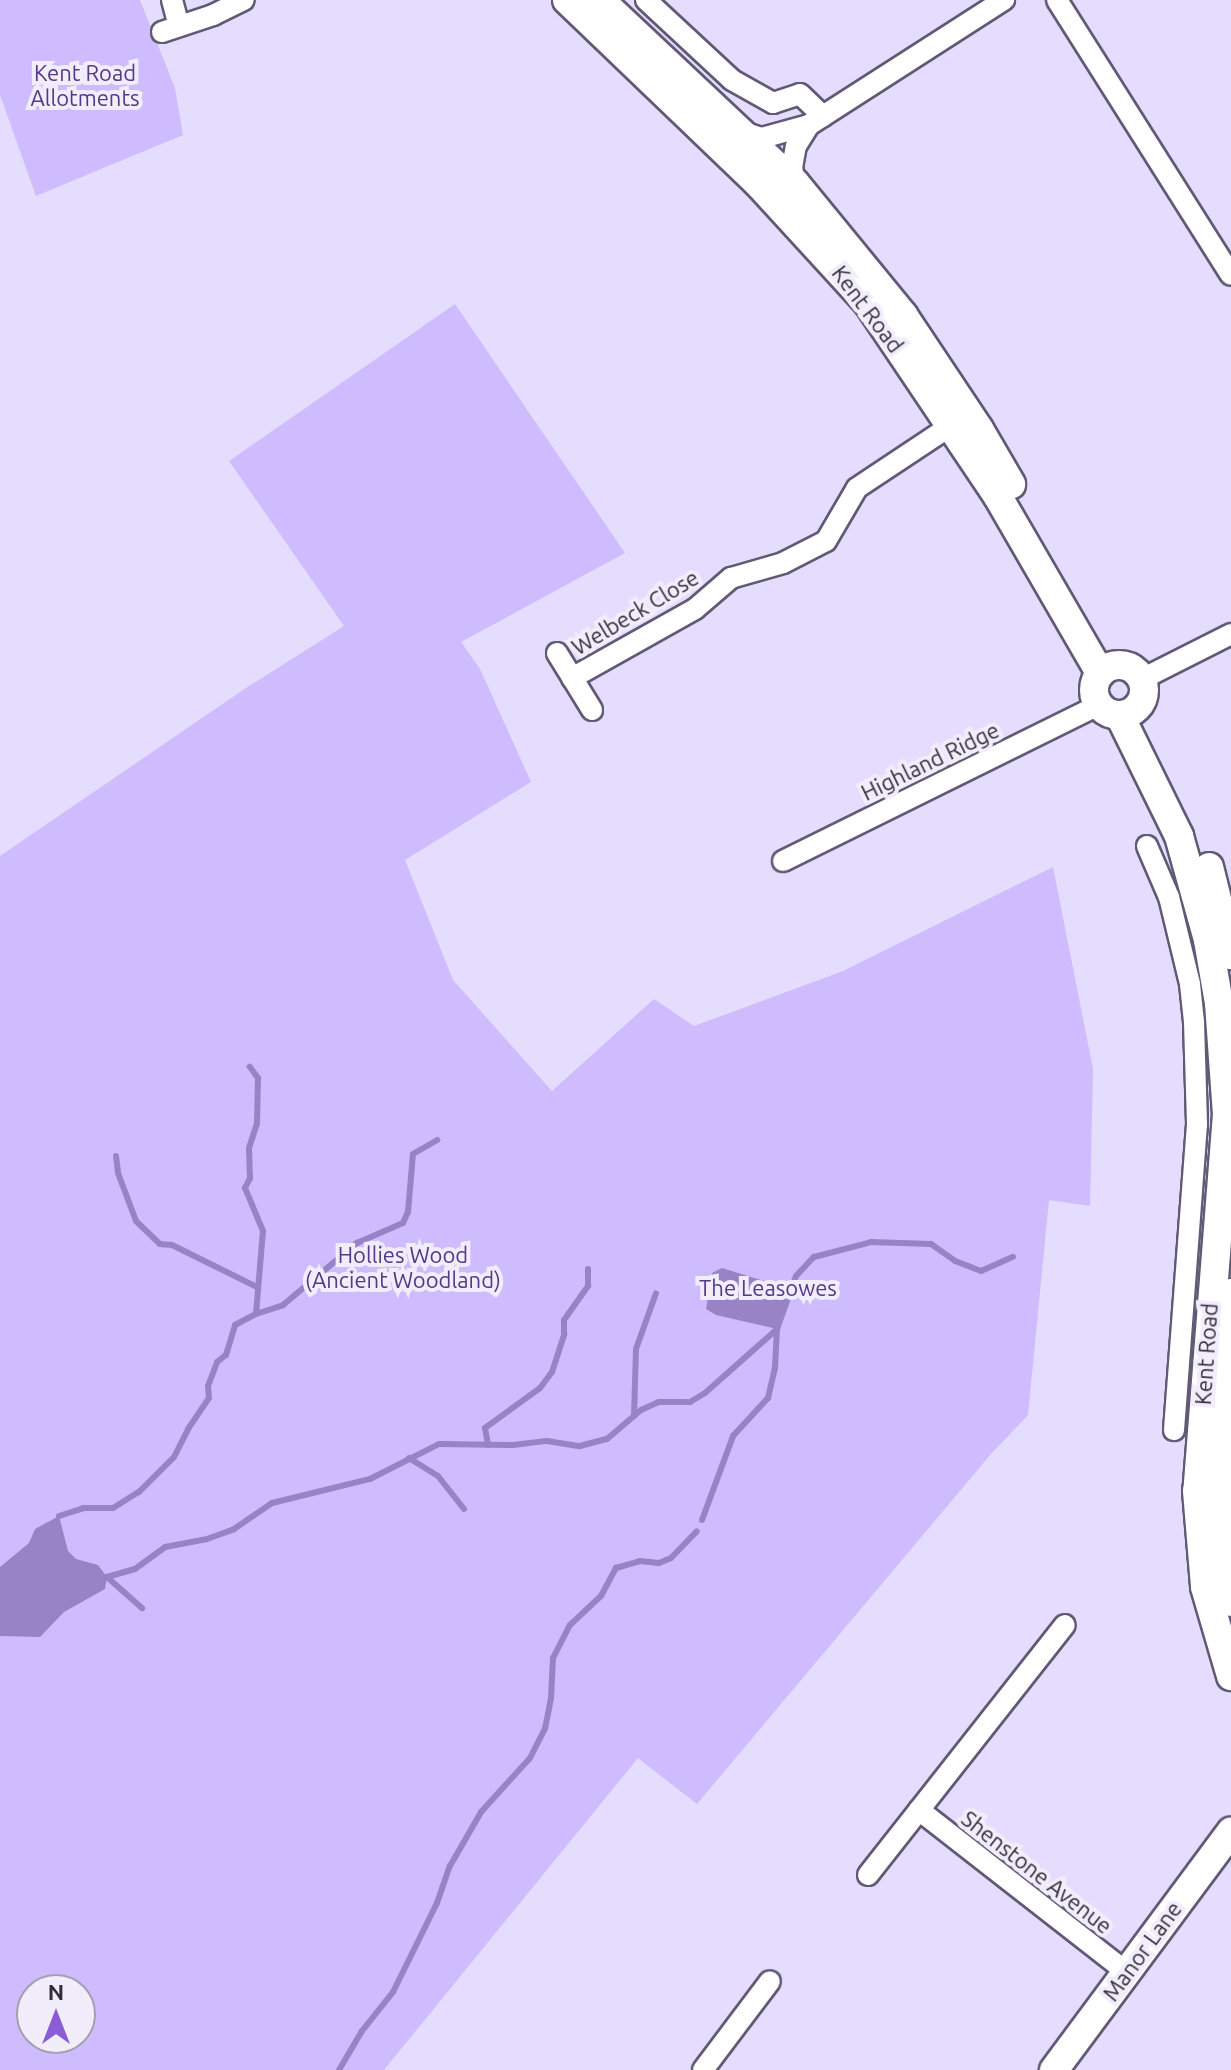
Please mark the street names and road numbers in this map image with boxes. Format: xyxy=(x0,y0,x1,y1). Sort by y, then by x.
street label: Kent Road xyxy=(827,260,909,358)
street label: Welbeck Close xyxy=(567,564,703,660)
street label: Highland Ridge xyxy=(857,716,1003,806)
street label: Kent Road xyxy=(1189,1302,1223,1406)
street label: Shenstone Avenue xyxy=(957,1805,1117,1939)
street label: Manor Lane xyxy=(1097,1896,1187,2006)

